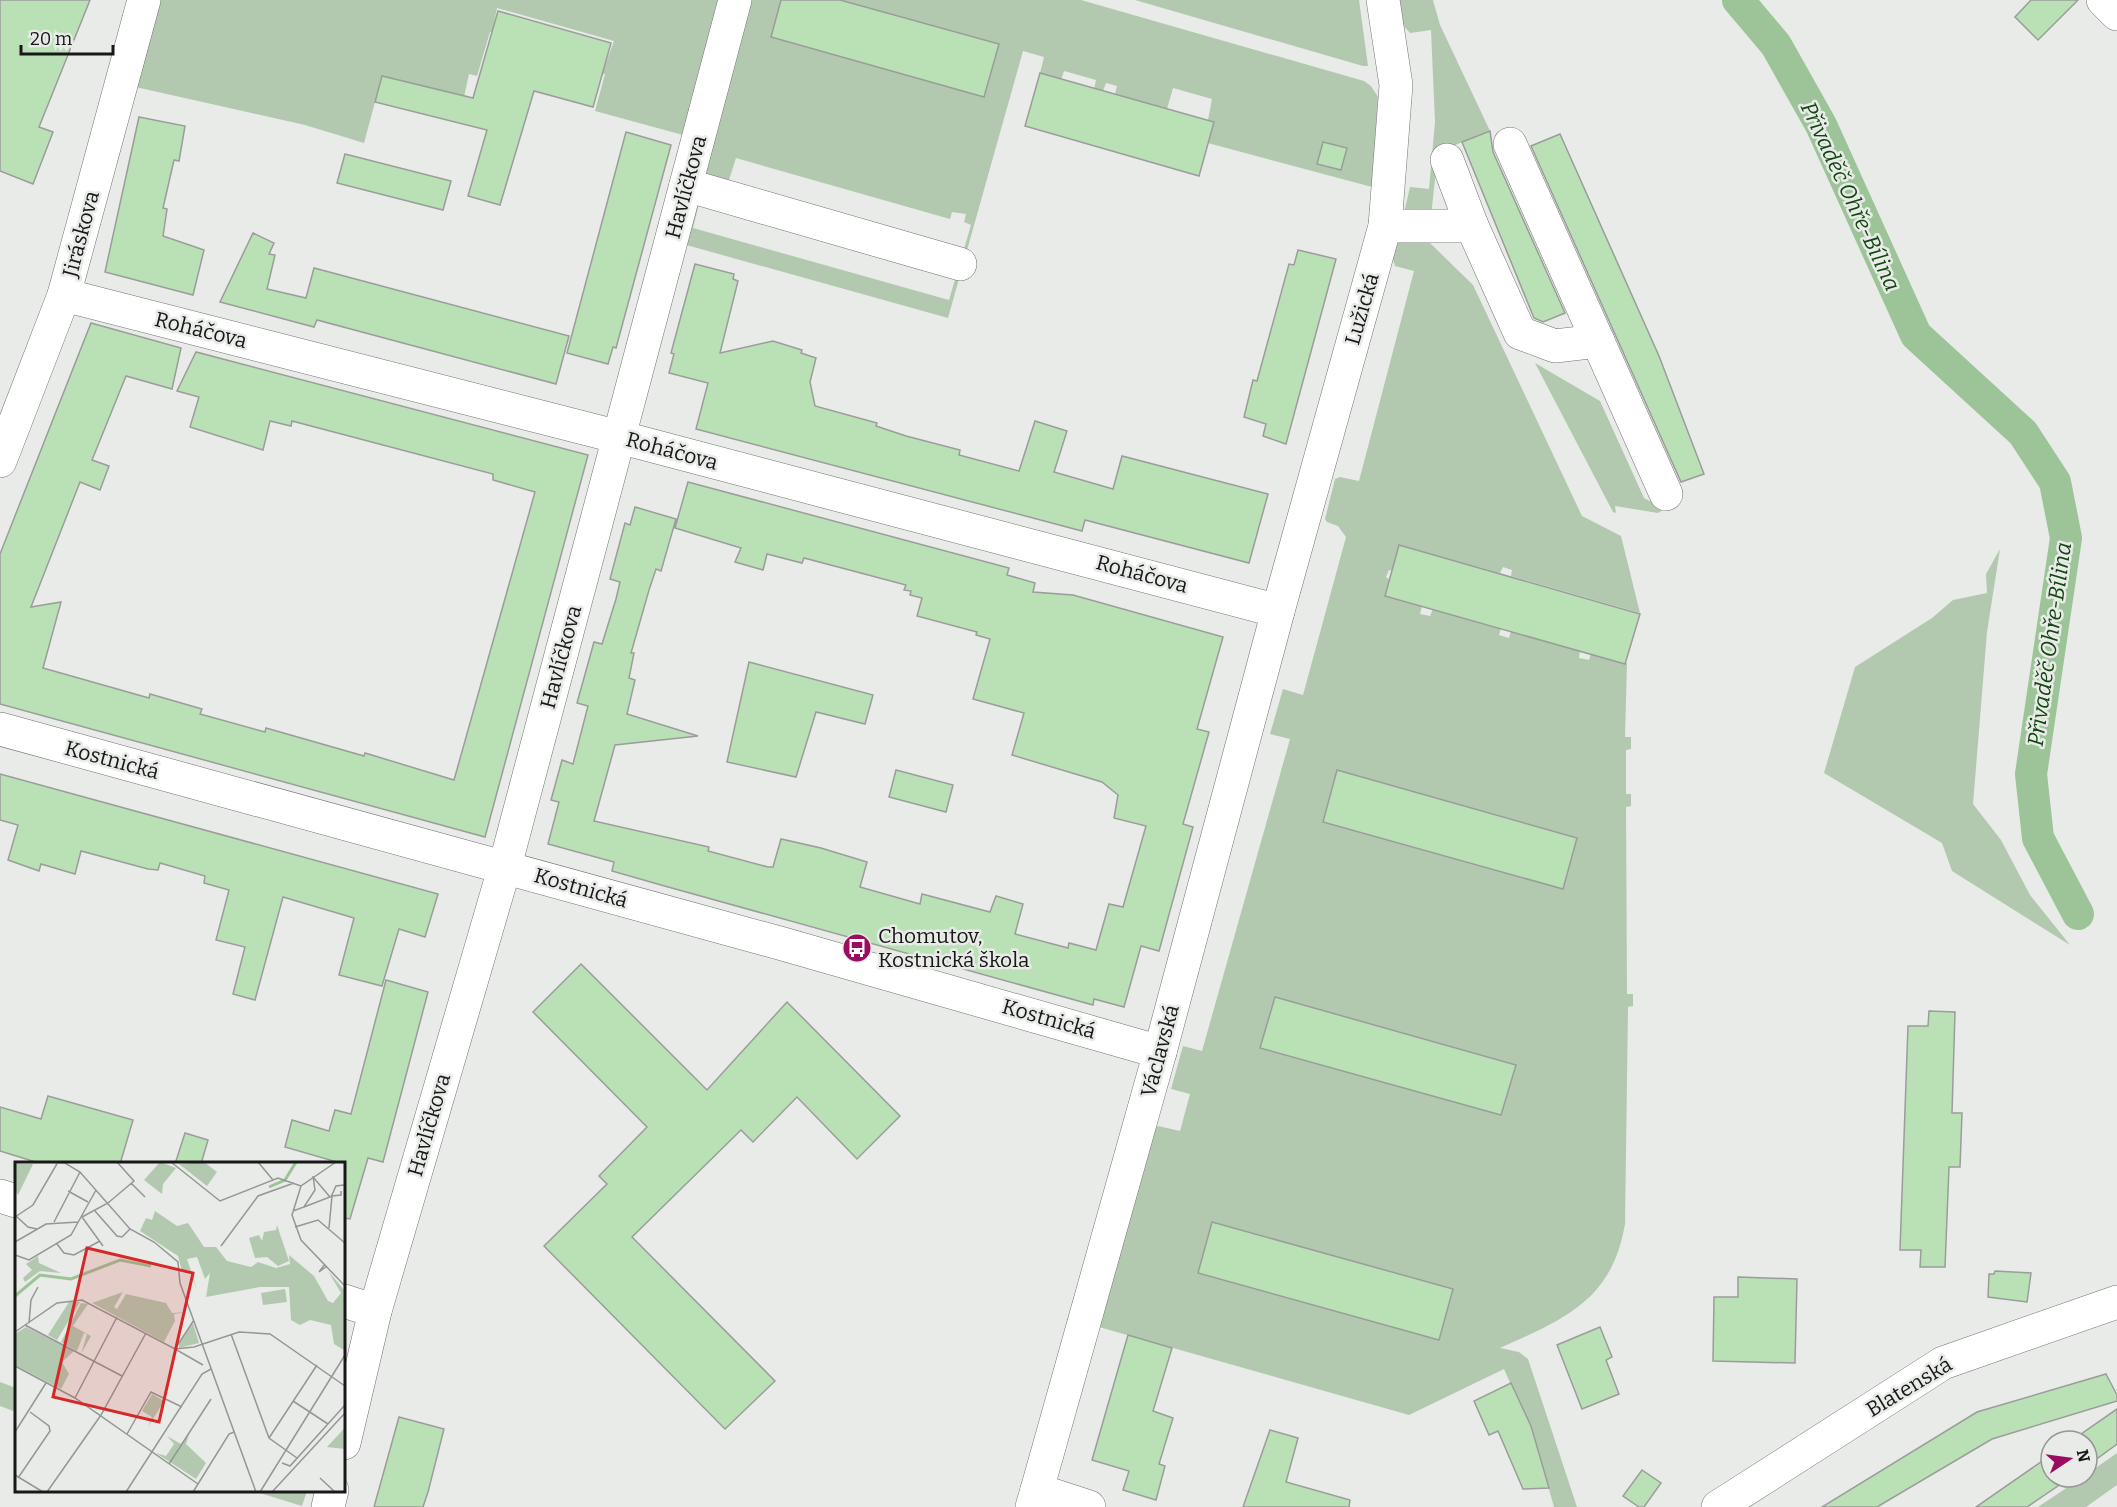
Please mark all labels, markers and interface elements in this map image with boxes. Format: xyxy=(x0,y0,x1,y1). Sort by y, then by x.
scale bar xyxy=(21,18,112,56)
text: 20 m xyxy=(30,28,72,50)
water label: Přivaděč Ohře-Bílina xyxy=(1795,97,1906,295)
street label: Havlíčkova xyxy=(660,132,712,241)
street label: Jiráskova xyxy=(57,187,105,281)
street label: Lužická xyxy=(1339,270,1385,348)
street label: Roháčova xyxy=(152,306,250,354)
street label: Roháčova xyxy=(623,426,721,476)
water label: Přivaděč Ohře-Bílina xyxy=(2022,540,2077,748)
street label: Roháčova xyxy=(1093,549,1191,599)
street label: Havlíčkova xyxy=(535,602,587,711)
street label: Kostnická xyxy=(62,735,162,785)
street label: Kostnická xyxy=(531,862,631,914)
place label: Chomutov, Kostnická škola xyxy=(878,923,1030,973)
bus stop icon: Chomutov, Kostnická škola xyxy=(841,932,873,964)
street label: Kostnická xyxy=(999,993,1099,1045)
street label: Václavská xyxy=(1135,1001,1185,1100)
street label: Havlíčkova xyxy=(402,1070,456,1179)
inset map xyxy=(15,1162,345,1492)
street label: Blatenská xyxy=(1861,1351,1957,1423)
north arrow xyxy=(2039,1429,2099,1489)
text: N xyxy=(2072,1448,2094,1464)

